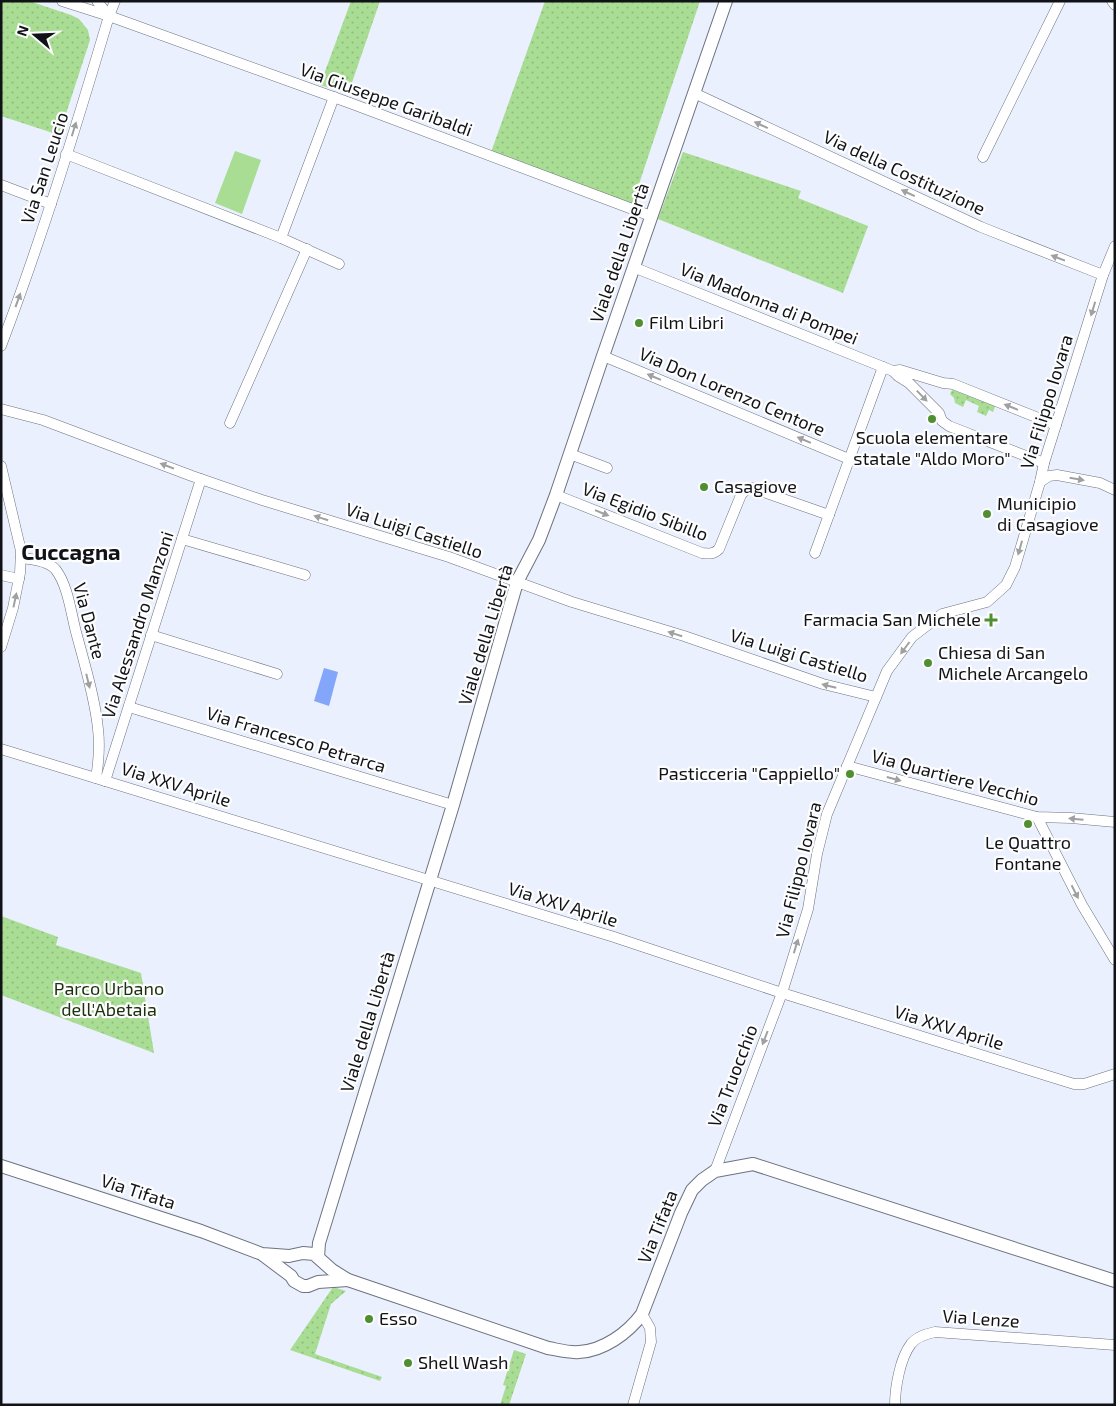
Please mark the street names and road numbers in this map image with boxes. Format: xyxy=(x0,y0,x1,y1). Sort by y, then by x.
street label: Via Giuseppe Garibaldi xyxy=(297,58,476,140)
street label: Via San Leucio xyxy=(16,109,72,226)
street label: Via della Costituzione xyxy=(820,125,989,219)
street label: Viale della Libertà xyxy=(585,180,653,326)
street label: Via Madonna di Pompei xyxy=(677,257,862,349)
street label: Via Filippo Iovara xyxy=(1015,332,1077,472)
street label: Via Don Lorenzo Centore xyxy=(636,342,829,440)
street label: Via Egidio Sibillo xyxy=(579,477,711,545)
street label: Via Luigi Castiello xyxy=(343,497,486,563)
street label: Via Alessandro Manzoni xyxy=(96,528,178,721)
street label: Viale della Libertà xyxy=(453,561,517,708)
street label: Via Dante xyxy=(69,580,111,661)
street label: Via Luigi Castiello xyxy=(728,624,871,686)
street label: Via Francesco Petrarca xyxy=(204,701,389,777)
street label: Via Quartiere Vecchio xyxy=(869,744,1041,810)
street label: Via XXV Aprile xyxy=(119,757,234,811)
street label: Via Filippo Iovara xyxy=(770,799,826,940)
street label: Via XXV Aprile xyxy=(506,877,621,931)
street label: Viale della Libertà xyxy=(335,948,399,1095)
street label: Via XXV Aprile xyxy=(892,1000,1007,1054)
street label: Via Truocchio xyxy=(702,1021,762,1130)
street label: Via Tifata xyxy=(98,1169,178,1213)
street label: Via Tifata xyxy=(632,1187,682,1267)
street label: Via Lenze xyxy=(942,1304,1020,1332)

